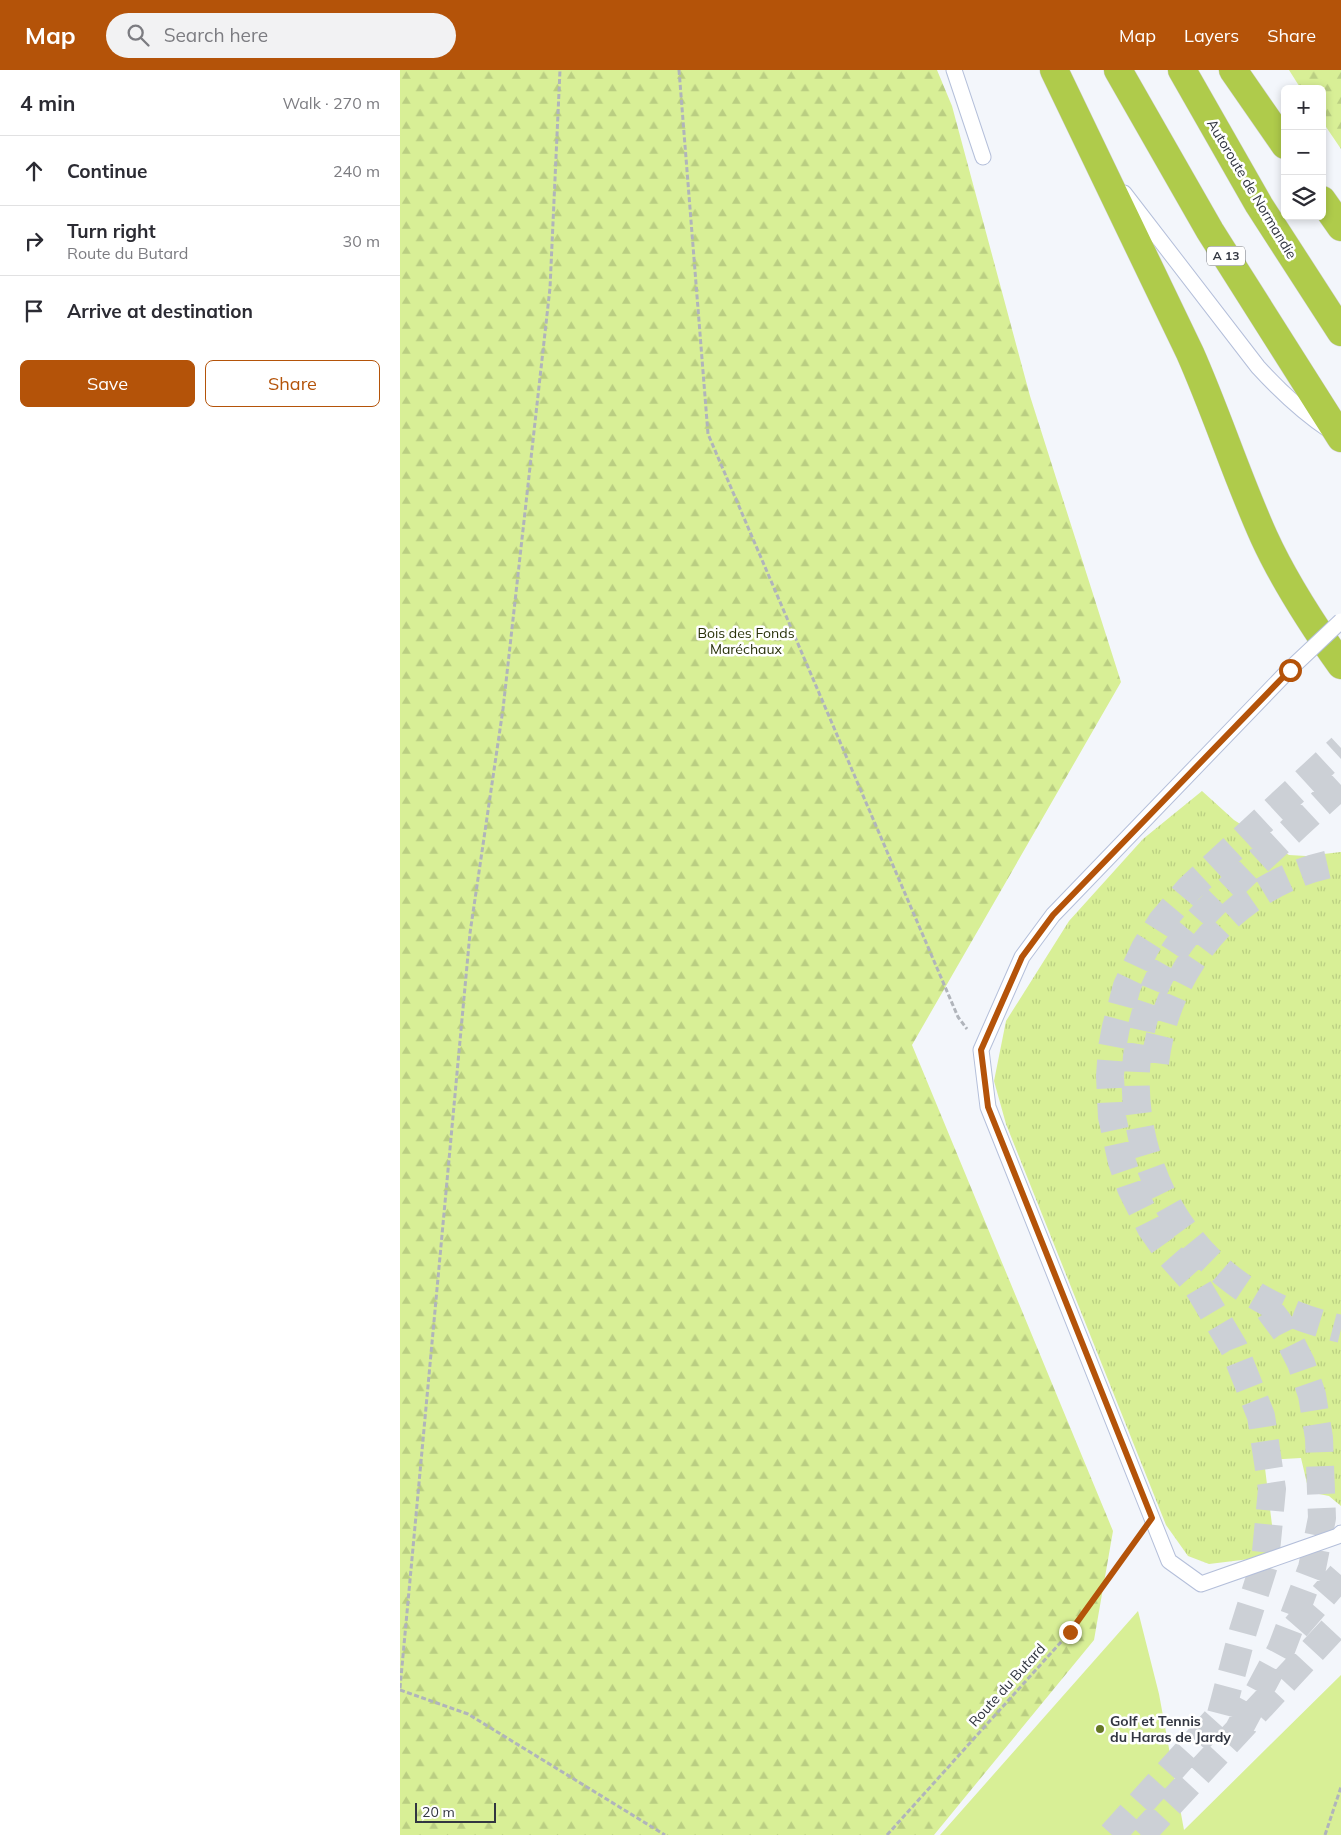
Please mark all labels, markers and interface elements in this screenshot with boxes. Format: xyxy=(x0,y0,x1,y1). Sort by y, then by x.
search box xyxy=(106,13,456,58)
text: Map xyxy=(25,20,76,50)
icon: search xyxy=(124,21,152,49)
text: Search here xyxy=(164,23,268,47)
text: Map xyxy=(1119,24,1156,47)
text: Layers xyxy=(1184,24,1239,47)
text: Share xyxy=(1267,24,1316,47)
map controls xyxy=(1281,85,1326,220)
button: + xyxy=(1281,85,1326,130)
text: 4 min xyxy=(20,90,75,116)
text: Walk · 270 m xyxy=(282,93,380,113)
street label: Autoroute de Normandie xyxy=(1203,116,1301,262)
button: − xyxy=(1281,130,1326,175)
icon: ahead xyxy=(20,157,48,185)
text: Continue xyxy=(67,159,147,183)
text: 240 m xyxy=(333,161,380,181)
button: layers xyxy=(1281,175,1326,220)
text: Turn right xyxy=(67,219,156,243)
icon: right xyxy=(20,227,48,255)
text: 30 m xyxy=(343,231,380,251)
text: Route du Butard xyxy=(67,243,188,263)
road number: A 13 xyxy=(1207,247,1245,266)
icon: arrive xyxy=(20,297,48,325)
text: Arrive at destination xyxy=(67,299,253,323)
button: Save xyxy=(20,360,195,407)
button: Share xyxy=(205,360,380,407)
park label: Bois des Fonds Maréchaux xyxy=(697,624,795,658)
route start xyxy=(1279,659,1302,682)
route end xyxy=(1059,1621,1082,1644)
street label: Route du Butard xyxy=(965,1640,1049,1730)
place label: Golf et Tennis du Haras de Jardy xyxy=(1110,1712,1231,1746)
marker: Golf et Tennis du Haras de Jardy xyxy=(1094,1723,1106,1735)
scale bar xyxy=(415,1800,496,1823)
text: 20 m xyxy=(422,1803,455,1821)

